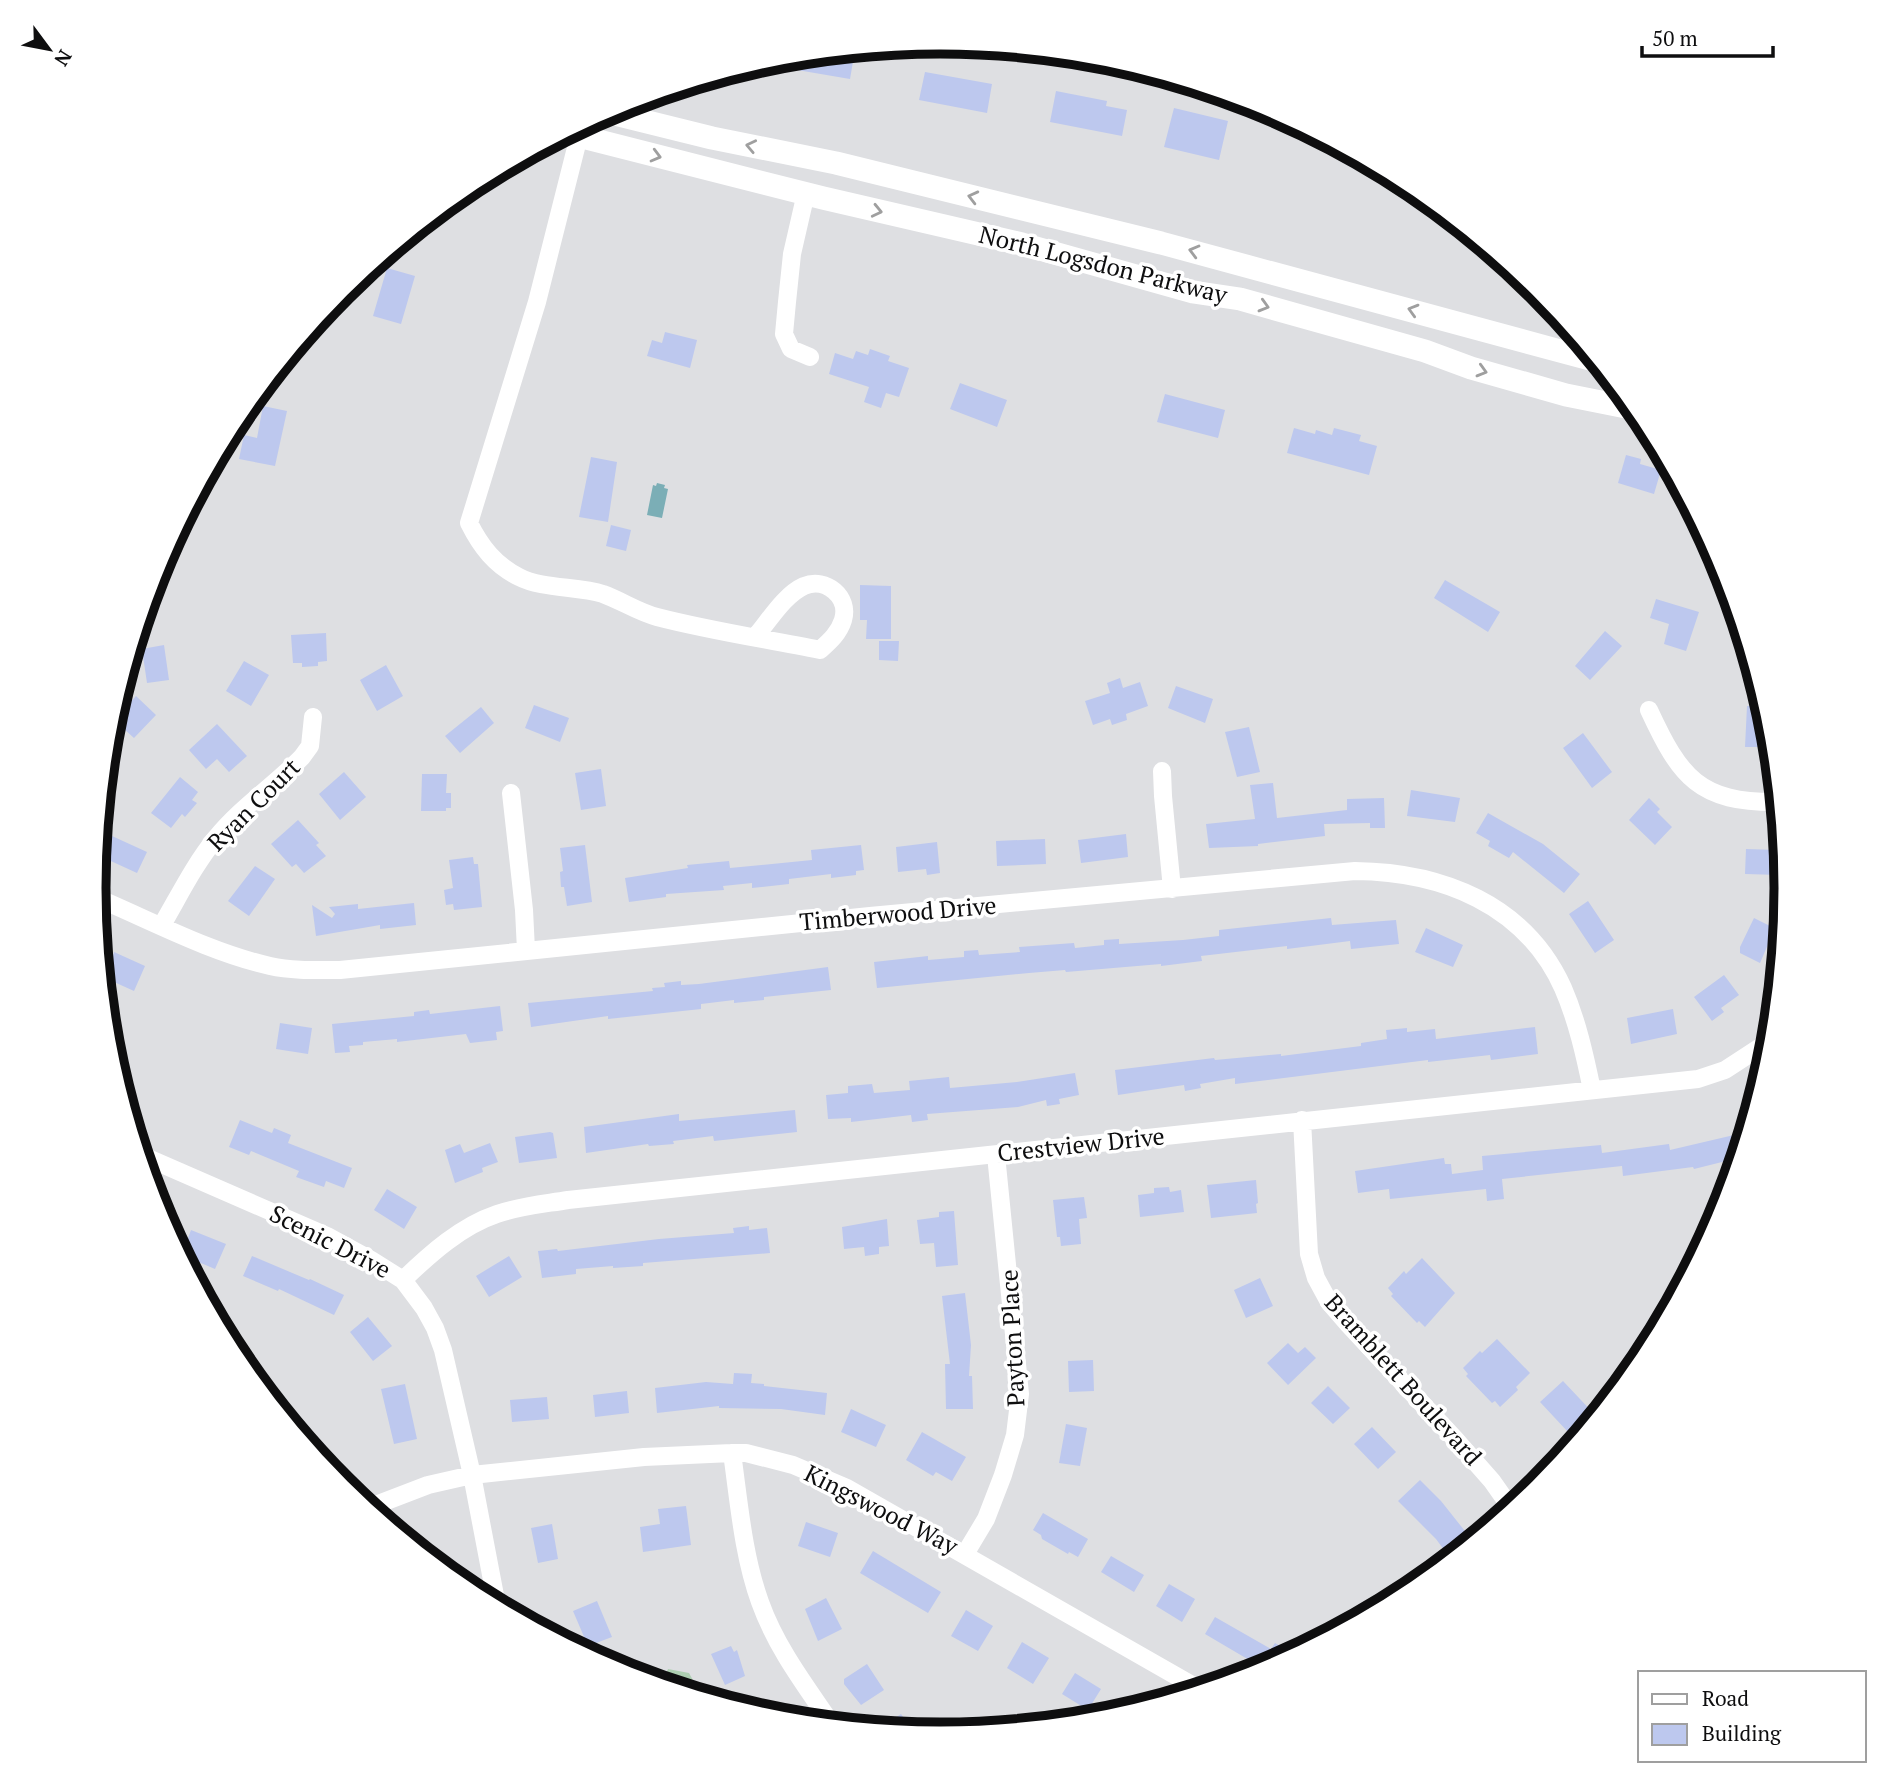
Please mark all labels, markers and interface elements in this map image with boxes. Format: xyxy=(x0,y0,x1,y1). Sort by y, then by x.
north arrow xyxy=(14,14,84,84)
scale bar xyxy=(1642,14,1773,58)
text: 50 m xyxy=(1652,24,1698,52)
text: N xyxy=(49,46,78,72)
one-way arrow xyxy=(745,139,757,154)
one-way arrow xyxy=(650,148,662,163)
one-way arrow xyxy=(967,191,979,205)
one-way arrow xyxy=(871,202,883,217)
street label: North Logsdon Parkway xyxy=(976,218,1232,311)
one-way arrow xyxy=(1188,245,1200,259)
one-way arrow xyxy=(1258,298,1270,313)
one-way arrow xyxy=(1407,304,1419,318)
one-way arrow xyxy=(1476,363,1488,377)
street label: Ryan Court xyxy=(200,751,307,858)
street label: Timberwood Drive xyxy=(798,888,998,938)
street label: Crestview Drive xyxy=(996,1119,1166,1169)
street label: Scenic Drive xyxy=(265,1197,396,1285)
street label: Payton Place xyxy=(992,1269,1032,1407)
street label: Bramblett Boulevard xyxy=(1318,1287,1489,1472)
street label: Kingswood Way xyxy=(799,1457,964,1562)
legend xyxy=(1638,1671,1866,1762)
text: Road xyxy=(1702,1684,1749,1712)
text: Building xyxy=(1702,1719,1782,1747)

